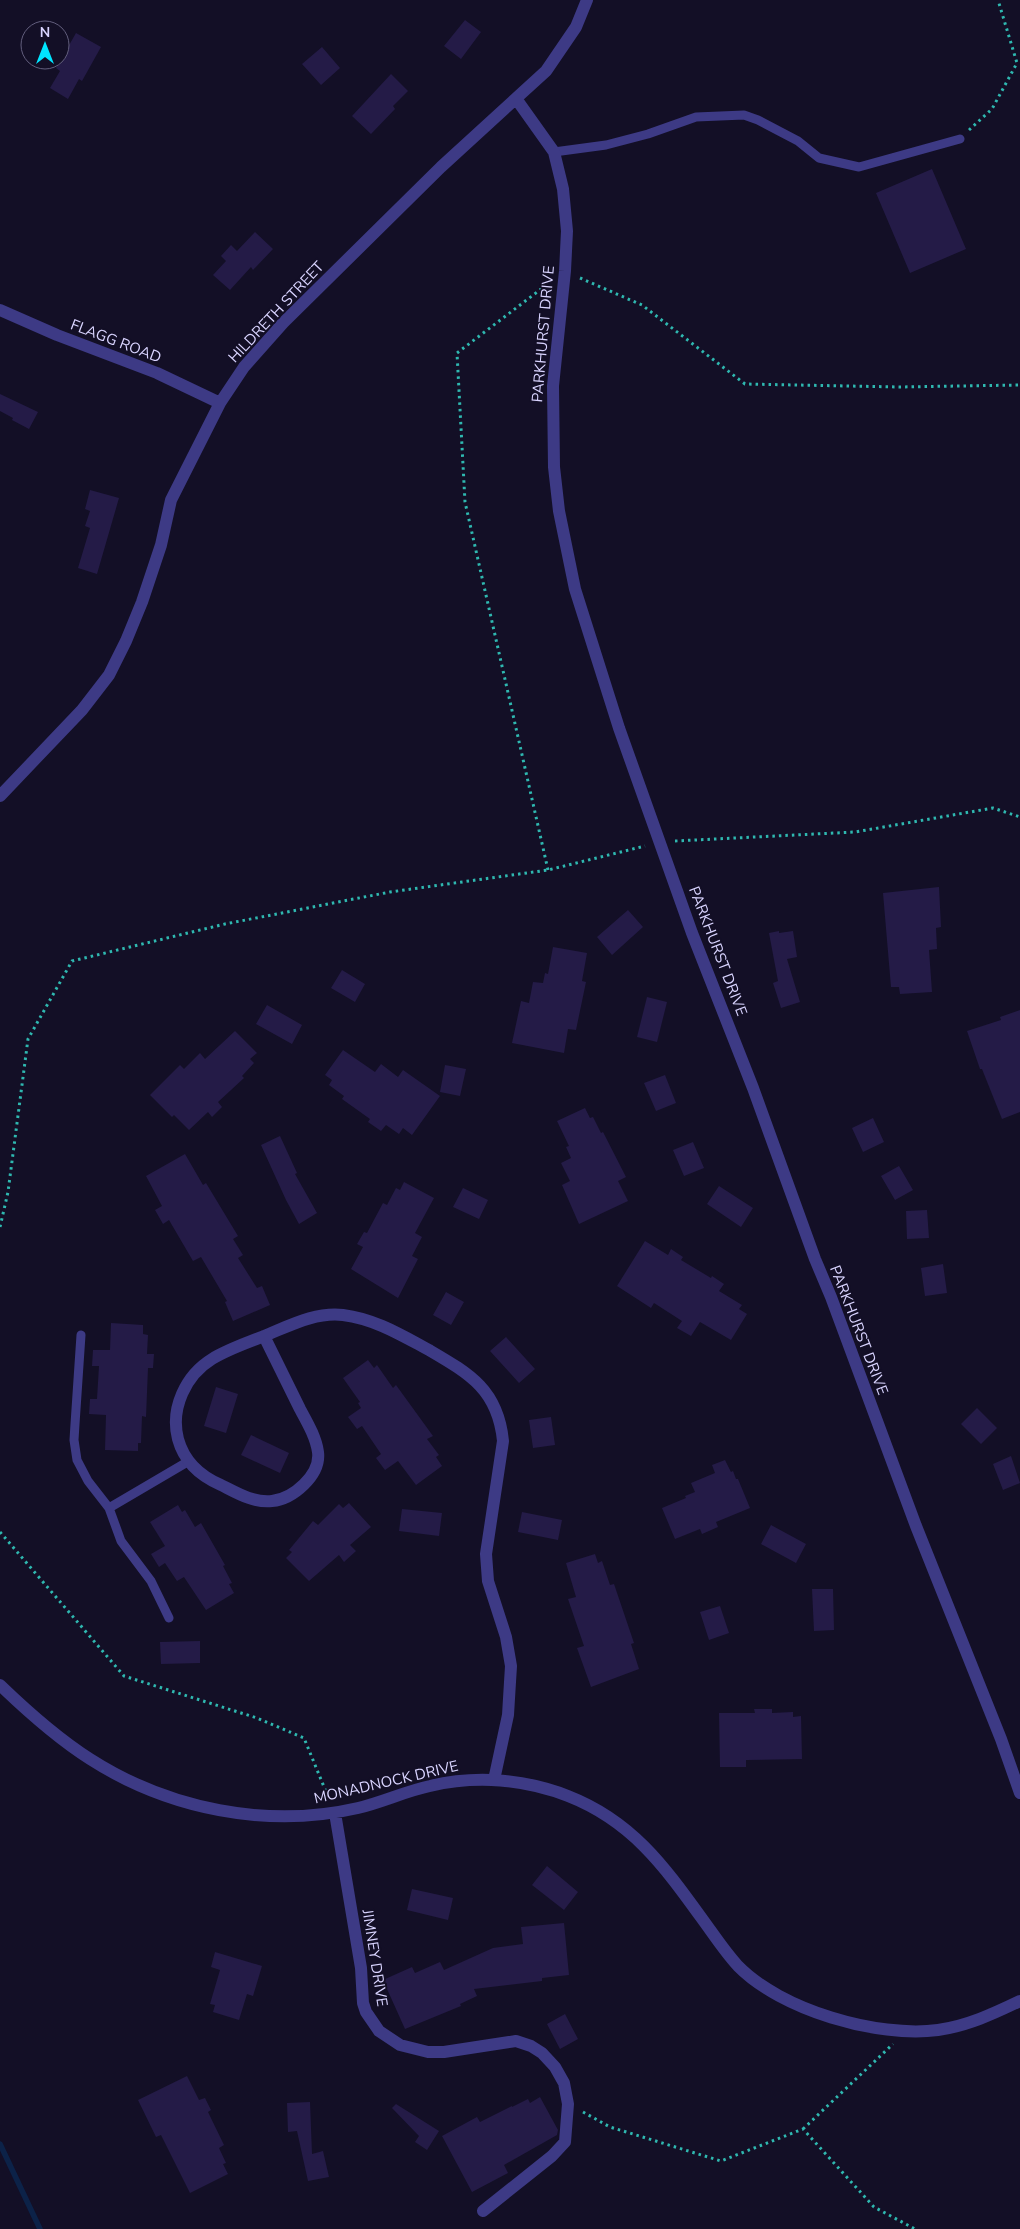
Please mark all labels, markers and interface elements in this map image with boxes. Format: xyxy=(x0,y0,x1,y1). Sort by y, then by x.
north arrow xyxy=(20,20,70,70)
text: N xyxy=(40,23,50,42)
street label: HILDRETH STREET xyxy=(224,257,328,367)
street label: PARKHURST DRIVE xyxy=(527,265,559,403)
street label: FLAGG ROAD xyxy=(68,314,164,368)
street label: PARKHURST DRIVE xyxy=(684,883,752,1019)
street label: PARKHURST DRIVE xyxy=(825,1262,893,1398)
street label: MONADNOCK DRIVE xyxy=(312,1756,460,1808)
street label: JIMNEY DRIVE xyxy=(357,1907,393,2008)

